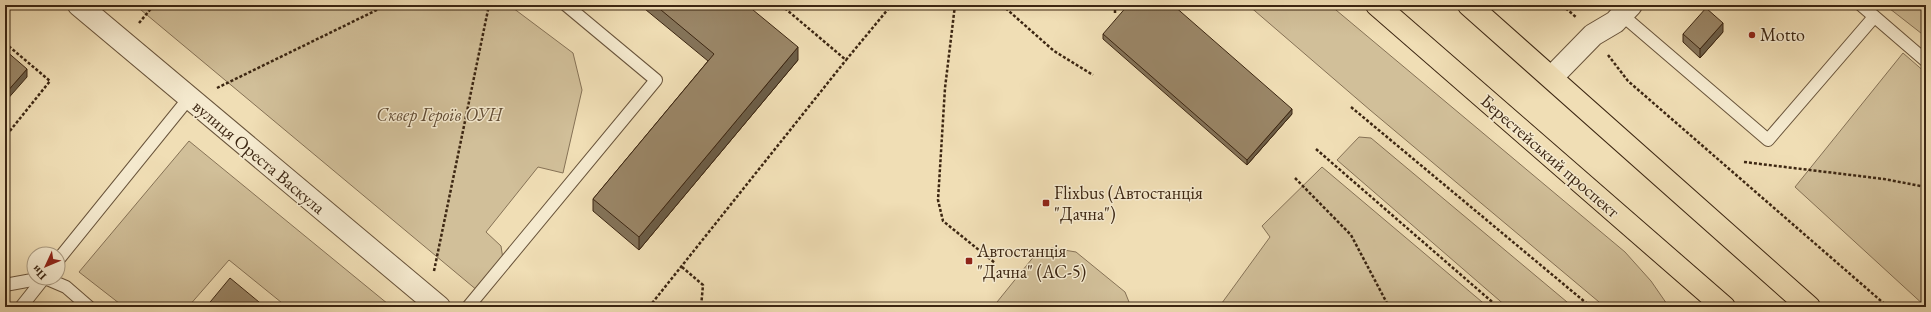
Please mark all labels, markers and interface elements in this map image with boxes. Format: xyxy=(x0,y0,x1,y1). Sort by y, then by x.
place label: Motto xyxy=(1760,23,1805,46)
marker: Motto xyxy=(1747,30,1757,40)
street label: Берестейський проспект xyxy=(1476,89,1625,223)
street label: вулиця Ореста Васкула xyxy=(188,94,331,219)
park label: Сквер Героїв ОУН xyxy=(376,103,504,127)
place label: Flixbus (Автостанція "Дачна") xyxy=(1054,181,1203,225)
marker: Flixbus (Автостанція "Дачна") xyxy=(1041,198,1051,208)
place label: Автостанція "Дачна" (АС-5) xyxy=(976,239,1086,283)
north arrow xyxy=(26,246,66,286)
marker: Автостанція "Дачна" (АС-5) xyxy=(964,256,974,266)
text: Пн xyxy=(28,262,49,283)

